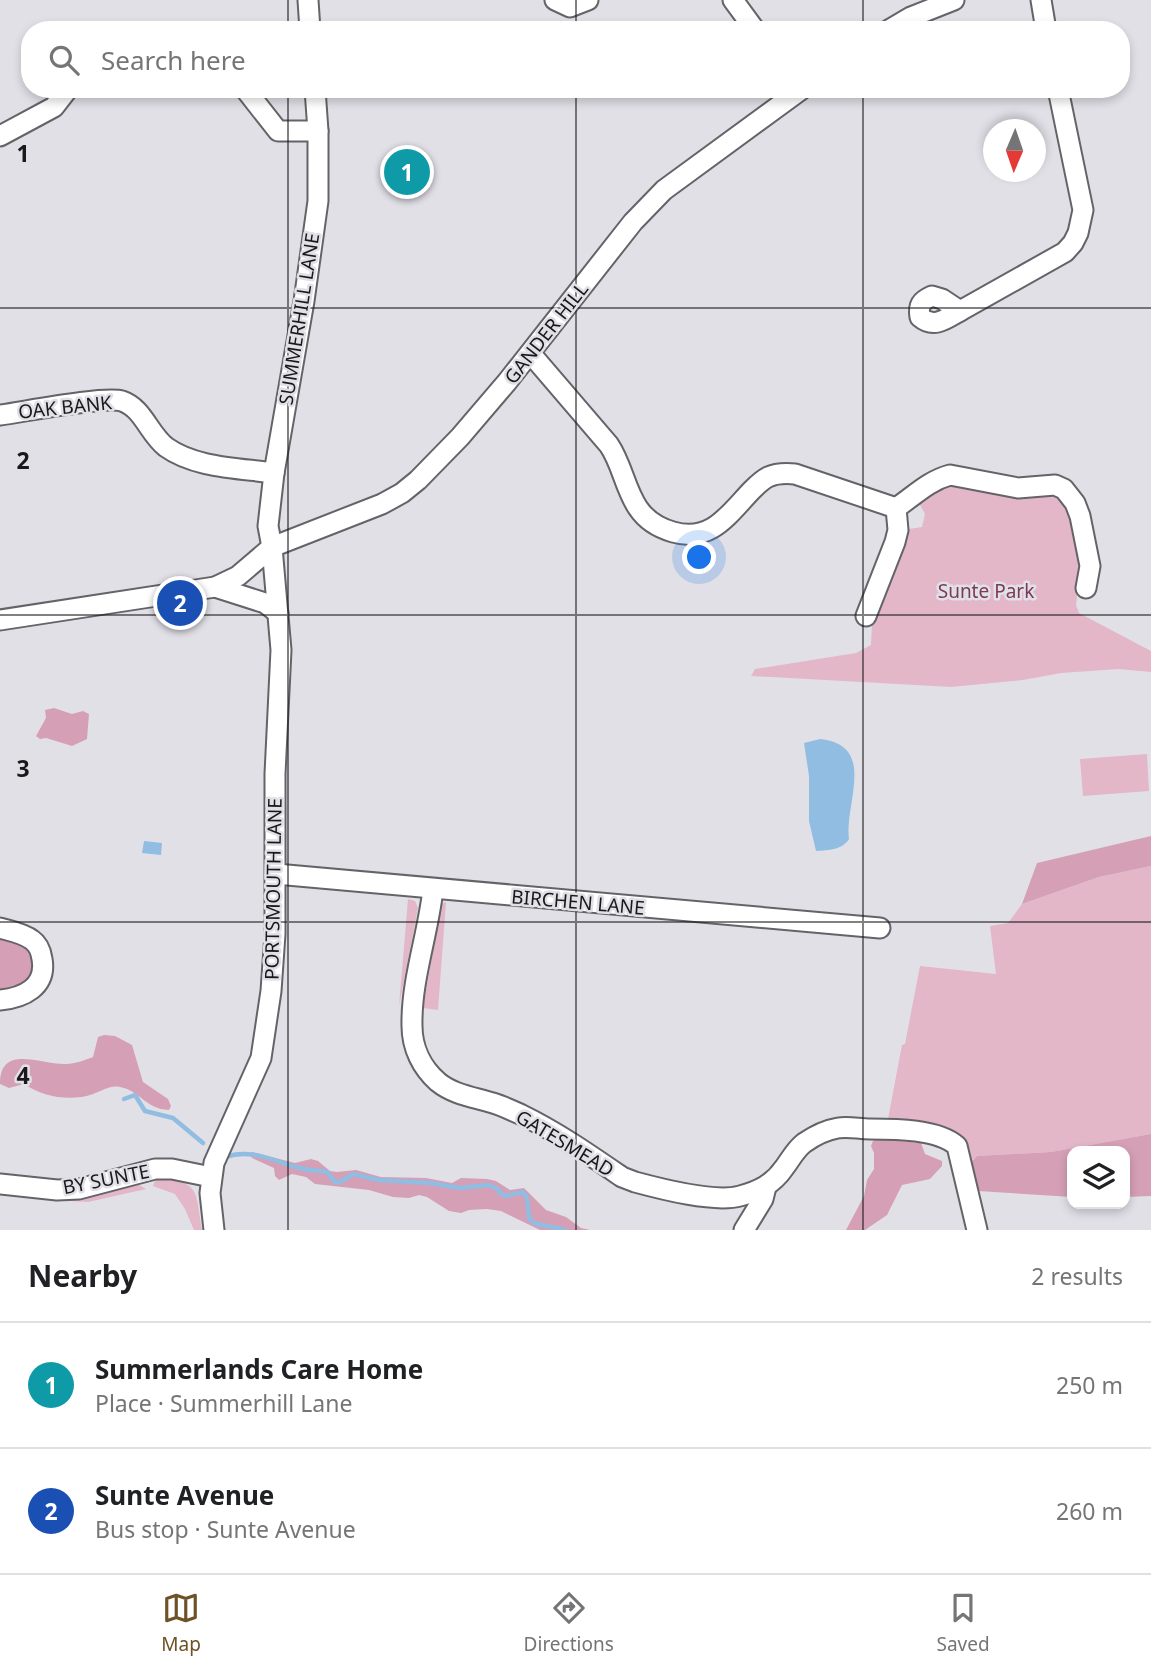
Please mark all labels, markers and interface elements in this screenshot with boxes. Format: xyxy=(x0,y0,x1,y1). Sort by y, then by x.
search box xyxy=(21,21,1130,98)
icon: search xyxy=(45,41,83,79)
text: Search here xyxy=(101,42,246,78)
north arrow xyxy=(983,119,1046,182)
text: 1 xyxy=(16,137,30,169)
pin: 1 xyxy=(384,146,430,198)
street label: SUMMERHILL LANE xyxy=(273,231,325,407)
street label: GANDER HILL xyxy=(498,277,594,389)
street label: OAK BANK xyxy=(17,389,113,425)
text: 2 xyxy=(16,444,30,476)
your location xyxy=(682,540,716,574)
pin: 2 xyxy=(157,577,203,629)
park label: Sunte Park xyxy=(938,578,1034,604)
text: 3 xyxy=(16,752,30,784)
street label: PORTSMOUTH LANE xyxy=(258,798,288,980)
street label: BIRCHEN LANE xyxy=(510,883,646,921)
text: 4 xyxy=(16,1059,30,1091)
street label: GATESMEAD xyxy=(511,1104,619,1182)
map controls xyxy=(1067,1146,1130,1209)
button: layers xyxy=(1067,1146,1130,1209)
street label: BY SUNTE xyxy=(60,1158,152,1200)
text: Nearby xyxy=(28,1255,137,1296)
text: 2 results xyxy=(1031,1260,1123,1292)
text: Summerlands Care Home xyxy=(95,1351,423,1387)
text: 1 xyxy=(44,1369,58,1401)
text: 250 m xyxy=(1056,1369,1123,1401)
text: Place · Summerhill Lane xyxy=(95,1387,352,1419)
text: Sunte Avenue xyxy=(95,1477,274,1513)
text: 2 xyxy=(44,1495,58,1527)
text: 260 m xyxy=(1056,1495,1123,1527)
text: Bus stop · Sunte Avenue xyxy=(95,1513,356,1545)
tab: Map xyxy=(161,1589,201,1657)
tab: Directions xyxy=(524,1589,614,1657)
tab: Saved xyxy=(936,1589,990,1657)

